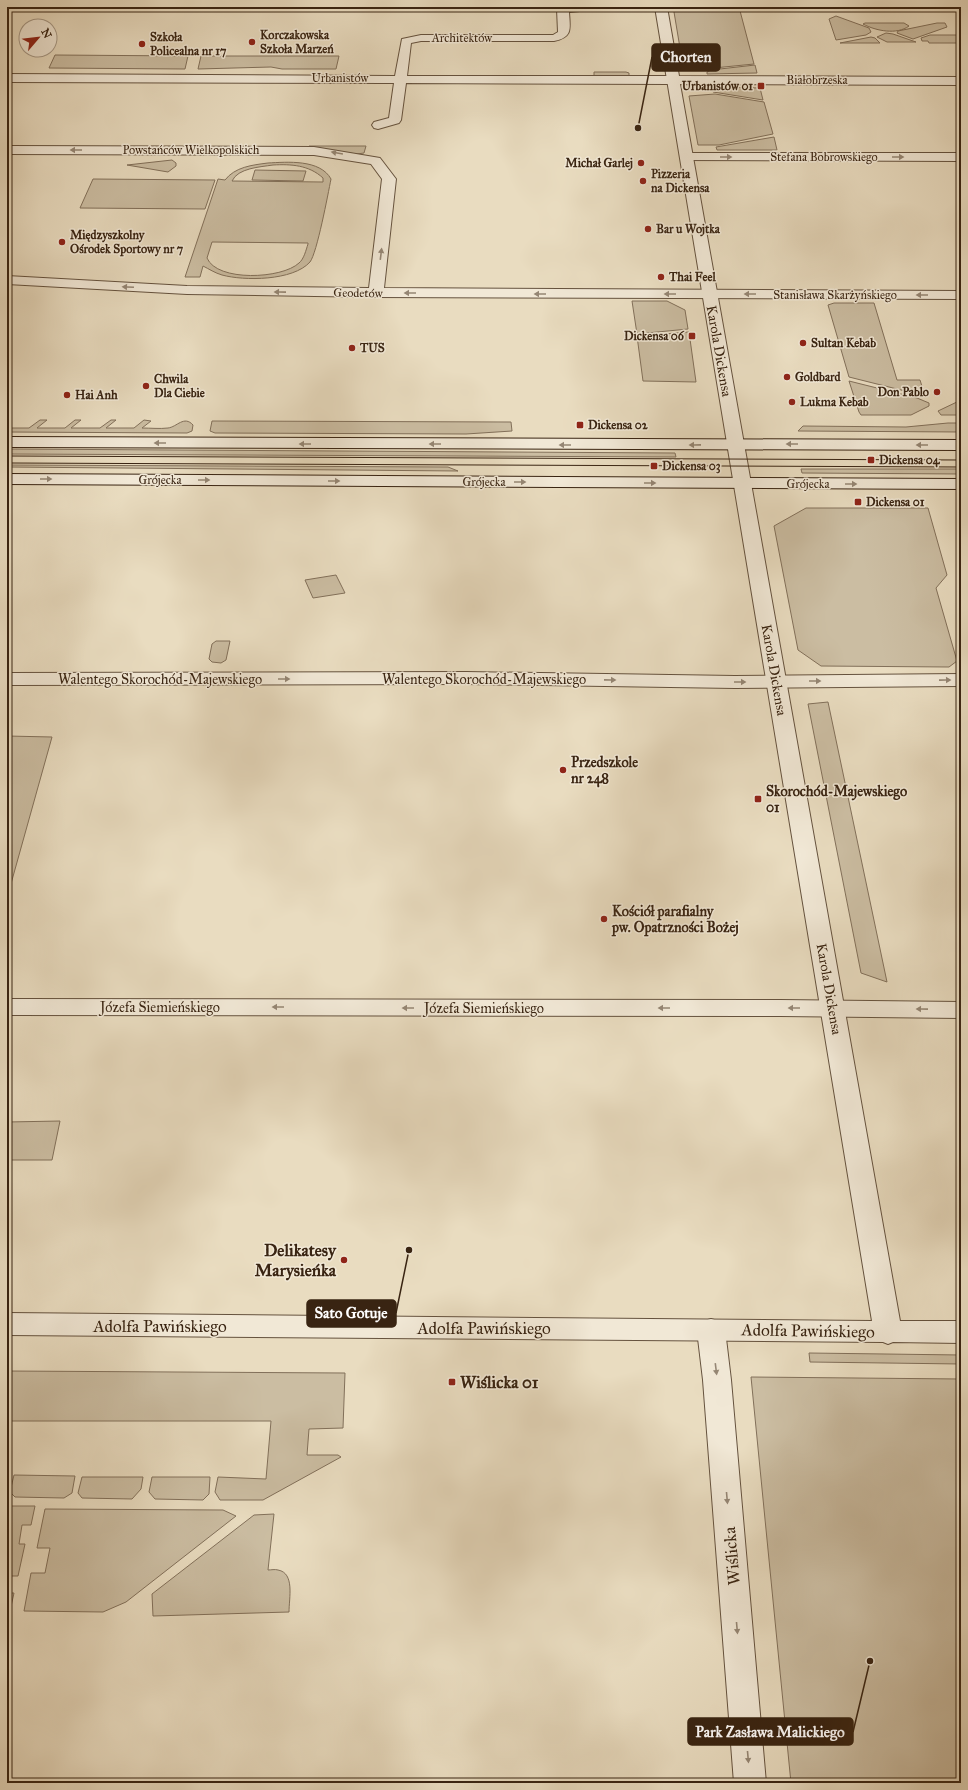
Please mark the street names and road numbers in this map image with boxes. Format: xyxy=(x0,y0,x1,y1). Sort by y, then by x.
street label: Architektów xyxy=(431,31,492,45)
street label: Urbanistów xyxy=(312,71,369,85)
street label: Białobrzeska xyxy=(786,73,849,87)
street label: Powstańców Wielkopolskich xyxy=(122,143,260,157)
street label: Stefana Bobrowskiego xyxy=(770,150,878,165)
street label: Geodetów xyxy=(333,286,383,300)
street label: Stanisława Skarżyńskiego xyxy=(773,288,897,303)
street label: Karola Dickensa xyxy=(703,304,735,398)
street label: Grójecka xyxy=(139,473,182,487)
street label: Grójecka xyxy=(463,475,506,489)
street label: Grójecka xyxy=(787,477,830,491)
street label: Karola Dickensa xyxy=(758,623,790,717)
street label: Walentego Skorochód-Majewskiego xyxy=(58,671,262,688)
street label: Walentego Skorochód-Majewskiego xyxy=(382,671,586,688)
street label: Karola Dickensa xyxy=(813,942,845,1036)
street label: Józefa Siemieńskiego xyxy=(98,999,220,1017)
street label: Józefa Siemieńskiego xyxy=(422,1000,544,1018)
street label: Adolfa Pawińskiego xyxy=(92,1316,227,1337)
street label: Adolfa Pawińskiego xyxy=(416,1318,551,1339)
street label: Adolfa Pawińskiego xyxy=(740,1319,875,1343)
street label: Wiślicka xyxy=(719,1525,745,1586)

